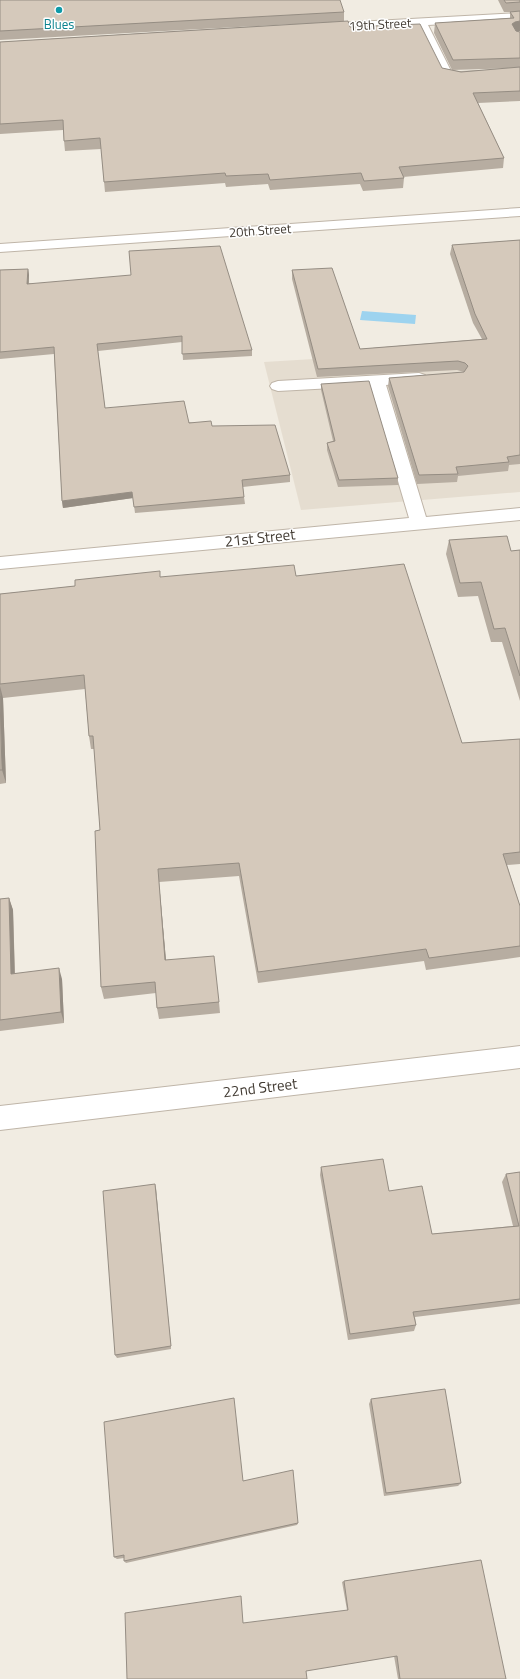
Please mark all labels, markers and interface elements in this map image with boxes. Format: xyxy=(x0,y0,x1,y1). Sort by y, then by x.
marker: Blues xyxy=(54,5,64,15)
street label: 19th Street xyxy=(348,12,412,36)
place label: Blues xyxy=(44,14,74,34)
street label: 20th Street xyxy=(228,218,292,242)
street label: 21st Street xyxy=(223,522,297,553)
street label: 22nd Street xyxy=(221,1071,299,1103)

